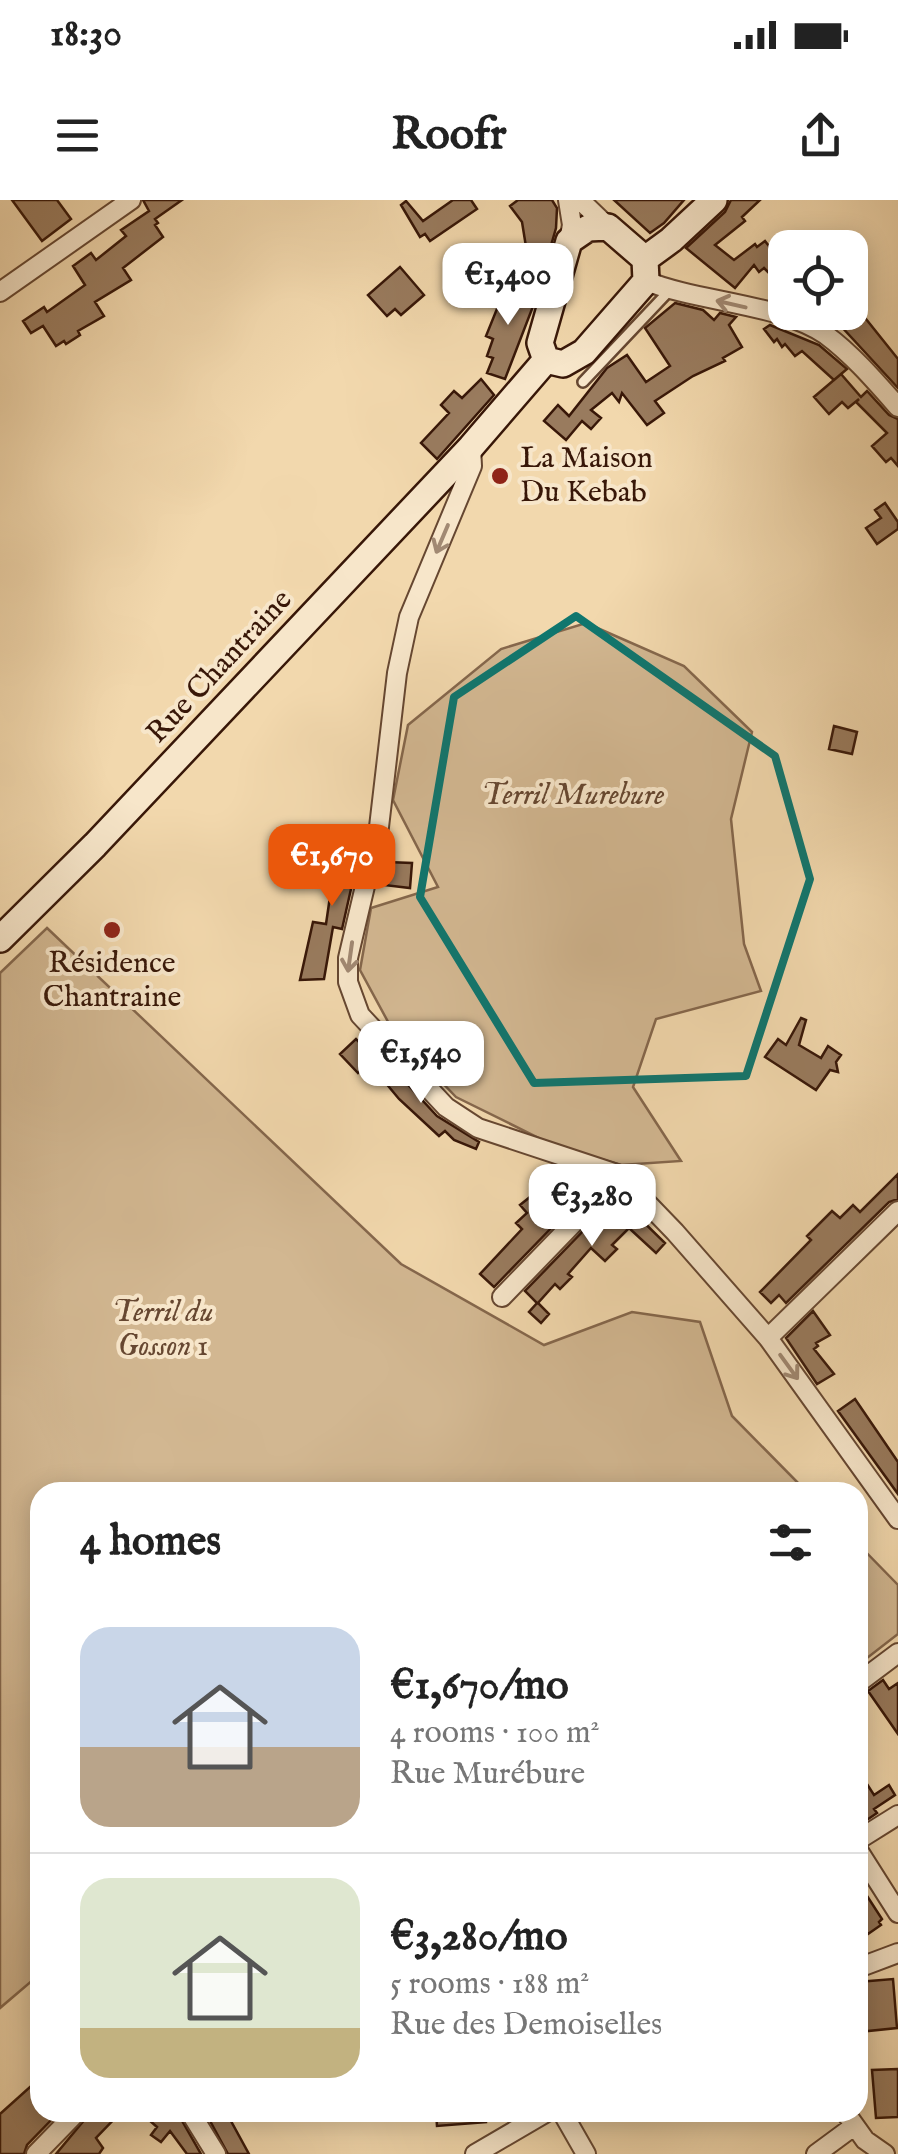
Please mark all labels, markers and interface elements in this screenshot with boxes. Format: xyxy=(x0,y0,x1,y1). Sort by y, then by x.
text: 18:30 xyxy=(50,11,122,59)
text: Roofr xyxy=(391,107,507,164)
icon: menu xyxy=(50,108,105,163)
icon: share xyxy=(793,108,848,163)
map controls xyxy=(768,230,868,330)
button: locate xyxy=(768,230,868,330)
pin: €1,400 xyxy=(427,243,589,328)
text: €1,400 xyxy=(464,255,552,296)
one-way arrow xyxy=(716,294,748,312)
place label: La Maison Du Kebab xyxy=(520,440,653,512)
marker: La Maison Du Kebab xyxy=(489,465,511,487)
one-way arrow xyxy=(431,523,449,554)
street label: Rue Chantraine xyxy=(139,582,301,752)
park label: Terril Murebure xyxy=(482,777,664,815)
pin: €1,670 xyxy=(251,824,413,909)
text: €1,670 xyxy=(290,836,374,877)
marker: Résidence Chantraine xyxy=(101,919,123,941)
one-way arrow xyxy=(341,940,359,972)
place label: Résidence Chantraine xyxy=(43,945,181,1017)
pin: €1,540 xyxy=(340,1021,502,1106)
text: €1,540 xyxy=(380,1033,462,1074)
pin: €3,280 xyxy=(511,1164,673,1249)
text: €3,280 xyxy=(551,1176,633,1217)
park label: Terril du Gosson 1 xyxy=(113,1294,213,1366)
one-way arrow xyxy=(778,1353,799,1380)
icon: filters xyxy=(763,1515,818,1570)
text: 4 homes xyxy=(80,1516,221,1569)
text: €1,670/mo xyxy=(390,1660,569,1713)
icon: home xyxy=(160,1667,280,1787)
text: 4 rooms · 100 m² xyxy=(390,1713,600,1754)
text: Rue Murébure xyxy=(390,1754,585,1795)
text: €3,280/mo xyxy=(390,1911,568,1964)
icon: home xyxy=(160,1918,280,2038)
text: 5 rooms · 188 m² xyxy=(390,1964,589,2005)
text: Rue des Demoiselles xyxy=(390,2005,662,2046)

